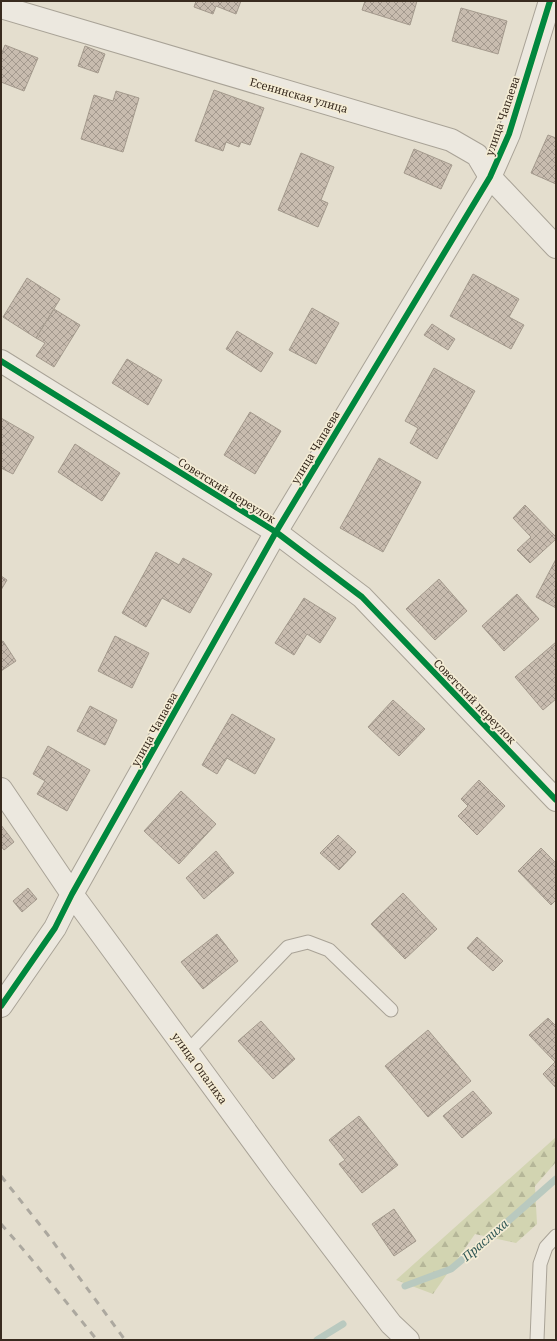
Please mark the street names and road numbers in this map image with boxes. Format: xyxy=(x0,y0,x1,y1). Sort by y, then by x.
street label: Есенинская улица xyxy=(248,74,350,116)
street label: улица Чапаева xyxy=(481,74,523,158)
street label: улица Чапаева xyxy=(287,407,343,487)
street label: Советский переулок xyxy=(175,454,279,526)
street label: Советский переулок xyxy=(431,655,520,747)
street label: улица Чапаева xyxy=(127,689,181,769)
street label: улица Опалиха xyxy=(169,1029,231,1107)

